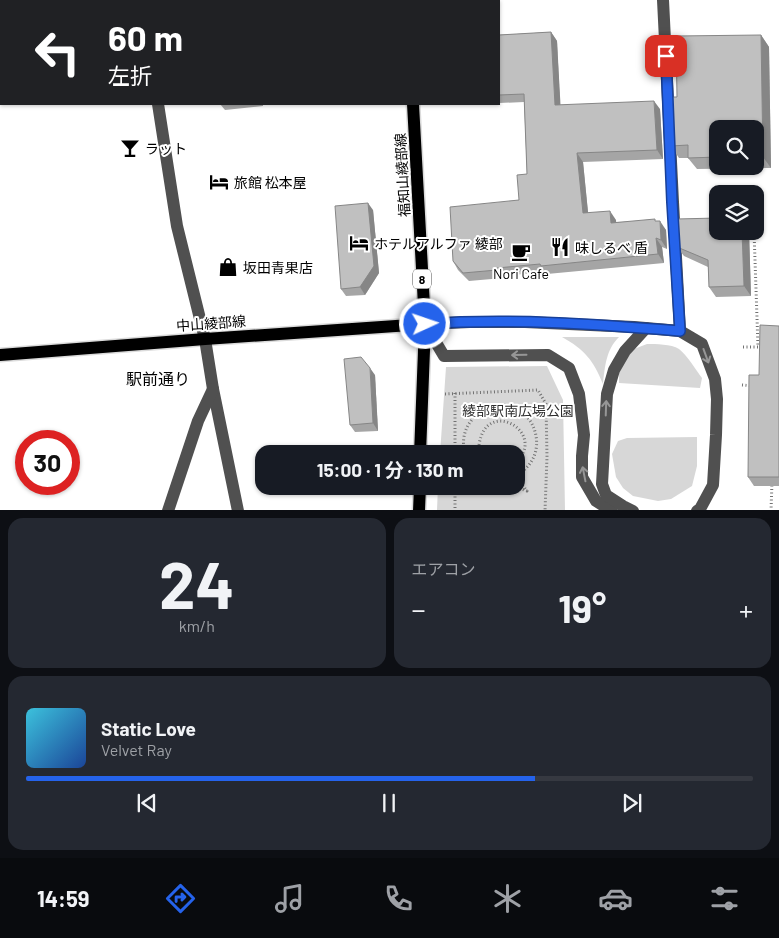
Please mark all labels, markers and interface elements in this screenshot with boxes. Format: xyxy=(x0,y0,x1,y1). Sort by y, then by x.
text: 60 m xyxy=(108,16,183,58)
icon: left xyxy=(25,20,90,85)
pin xyxy=(645,35,687,77)
icon: arrive xyxy=(652,42,680,70)
text: 左折 xyxy=(108,62,152,88)
map controls xyxy=(709,120,764,240)
button: search xyxy=(709,120,764,175)
street label: 福知山綾部線 xyxy=(391,133,413,217)
bar icon: ラット xyxy=(119,137,141,159)
place label: ラット xyxy=(145,140,187,157)
hotel icon: 旅館 松本屋 xyxy=(208,171,230,193)
place label: 旅館 松本屋 xyxy=(234,174,307,191)
button: layers xyxy=(709,185,764,240)
hotel icon: ホテルアルファ 綾部 xyxy=(348,232,370,254)
place label: ホテルアルファ 綾部 xyxy=(374,235,503,252)
restaurant icon: 味しるべ 盾 xyxy=(549,236,571,258)
place label: 味しるべ 盾 xyxy=(575,239,648,256)
cafe icon: Nori Cafe xyxy=(510,241,532,263)
shop icon: 坂田青果店 xyxy=(217,256,239,278)
place label: 坂田青果店 xyxy=(243,259,313,276)
place label: Nori Cafe xyxy=(493,265,549,282)
road number: 8 xyxy=(413,270,431,288)
position arrow xyxy=(398,297,450,349)
street label: 中山綾部線 xyxy=(175,312,247,334)
one-way arrow xyxy=(702,348,711,364)
one-way arrow xyxy=(511,350,528,360)
district label: 駅前通り xyxy=(126,369,190,388)
one-way arrow xyxy=(602,400,611,416)
park label: 綾部駅南広場公園 xyxy=(462,402,574,419)
speed limit sign: 30 xyxy=(15,430,80,495)
text: 15:00 · 1 分 · 130 m xyxy=(317,458,463,481)
one-way arrow xyxy=(578,466,588,482)
text: 24 xyxy=(159,544,235,622)
text: エアコン xyxy=(412,559,476,578)
text: 19° xyxy=(558,585,606,631)
text: − xyxy=(412,592,426,626)
text: + xyxy=(739,592,753,626)
text: km/h xyxy=(179,616,215,635)
text: Static Love xyxy=(101,717,196,740)
text: Velvet Ray xyxy=(101,740,172,759)
icon: previous xyxy=(133,789,161,817)
icon: pause xyxy=(375,789,403,817)
icon: next xyxy=(618,789,646,817)
icon: directions xyxy=(163,881,198,916)
icon: music xyxy=(272,881,307,916)
icon: phone xyxy=(381,881,416,916)
icon: climate xyxy=(490,881,525,916)
icon: car xyxy=(598,881,633,916)
icon: filters xyxy=(707,881,742,916)
text: 14:59 xyxy=(37,885,90,911)

